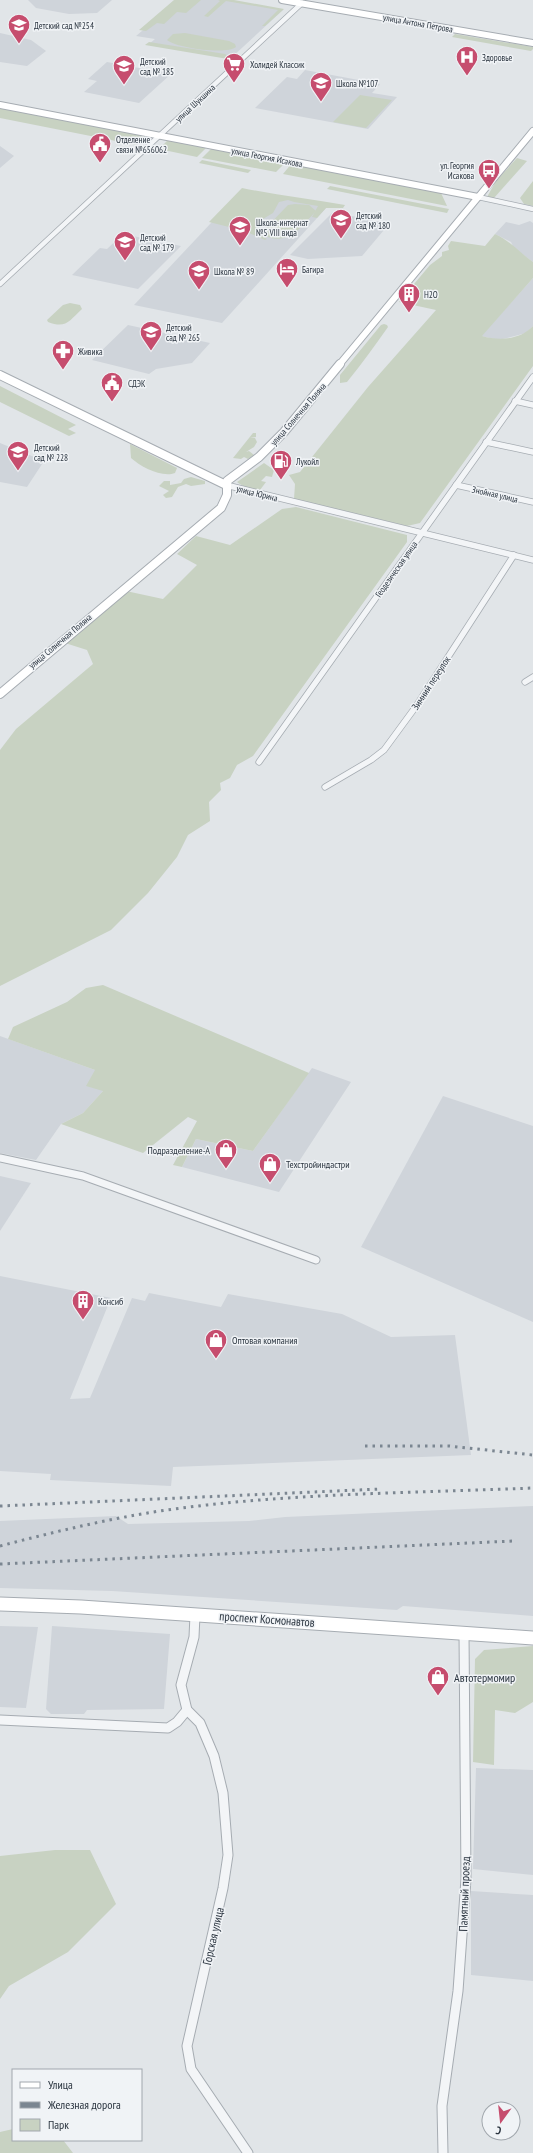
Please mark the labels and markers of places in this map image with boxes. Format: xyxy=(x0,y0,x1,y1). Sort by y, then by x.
school or university icon: Детский сад №254 xyxy=(6,12,32,45)
place label: Детский сад №254 xyxy=(34,20,94,31)
hospital icon: Здоровье xyxy=(454,44,480,77)
supermarket icon: Холидей Классик xyxy=(221,51,247,84)
place label: Здоровье xyxy=(482,52,512,63)
school or university icon: Детский сад № 185 xyxy=(111,53,137,86)
place label: Детский сад № 185 xyxy=(140,56,174,77)
place label: Холидей Классик xyxy=(250,59,305,70)
school or university icon: Школа №107 xyxy=(308,70,334,103)
place label: Школа №107 xyxy=(336,78,378,89)
public building icon: Отделение связи №656062 xyxy=(87,131,113,164)
place label: Отделение связи №656062 xyxy=(116,134,167,155)
bus stop icon: ул. Георгия Исакова xyxy=(476,157,502,190)
place label: ул. Георгия Исакова xyxy=(440,160,474,181)
school or university icon: Детский сад № 180 xyxy=(328,207,354,240)
place label: Детский сад № 180 xyxy=(356,210,390,231)
school or university icon: Школа-интернат №5 VIII вида xyxy=(227,214,253,247)
place label: Школа-интернат №5 VIII вида xyxy=(256,217,308,238)
school or university icon: Детский сад № 179 xyxy=(112,229,138,262)
place label: Детский сад № 179 xyxy=(140,232,174,253)
hotel icon: Багира xyxy=(274,256,300,289)
school or university icon: Школа № 89 xyxy=(186,258,212,291)
place label: Багира xyxy=(302,264,324,275)
place label: Школа № 89 xyxy=(214,266,254,277)
building icon: H2O xyxy=(396,281,422,314)
place label: H2O xyxy=(424,289,438,300)
school or university icon: Детский сад № 265 xyxy=(138,319,164,352)
place label: Детский сад № 265 xyxy=(166,322,200,343)
pharmacy icon: Живика xyxy=(50,338,76,371)
place label: Живика xyxy=(77,346,103,357)
public building icon: СДЭК xyxy=(99,370,125,403)
place label: СДЭК xyxy=(128,378,146,389)
school or university icon: Детский сад № 228 xyxy=(5,439,31,472)
place label: Детский сад № 228 xyxy=(34,442,68,463)
fuel station icon: Лукойл xyxy=(268,448,294,481)
place label: Лукойл xyxy=(295,456,319,467)
shop icon: Подразделение-А xyxy=(213,1137,239,1170)
place label: Подразделение-А xyxy=(147,1144,210,1157)
shop icon: Техстройиндастри xyxy=(257,1151,283,1184)
place label: Техстройиндастри xyxy=(286,1158,350,1171)
building icon: Консиб xyxy=(70,1288,96,1321)
place label: Консиб xyxy=(98,1295,123,1308)
shop icon: Оптовая компания xyxy=(203,1327,229,1360)
place label: Оптовая компания xyxy=(232,1334,298,1347)
shop icon: Автотермомир xyxy=(425,1664,451,1697)
place label: Автотермомир xyxy=(454,1670,515,1685)

